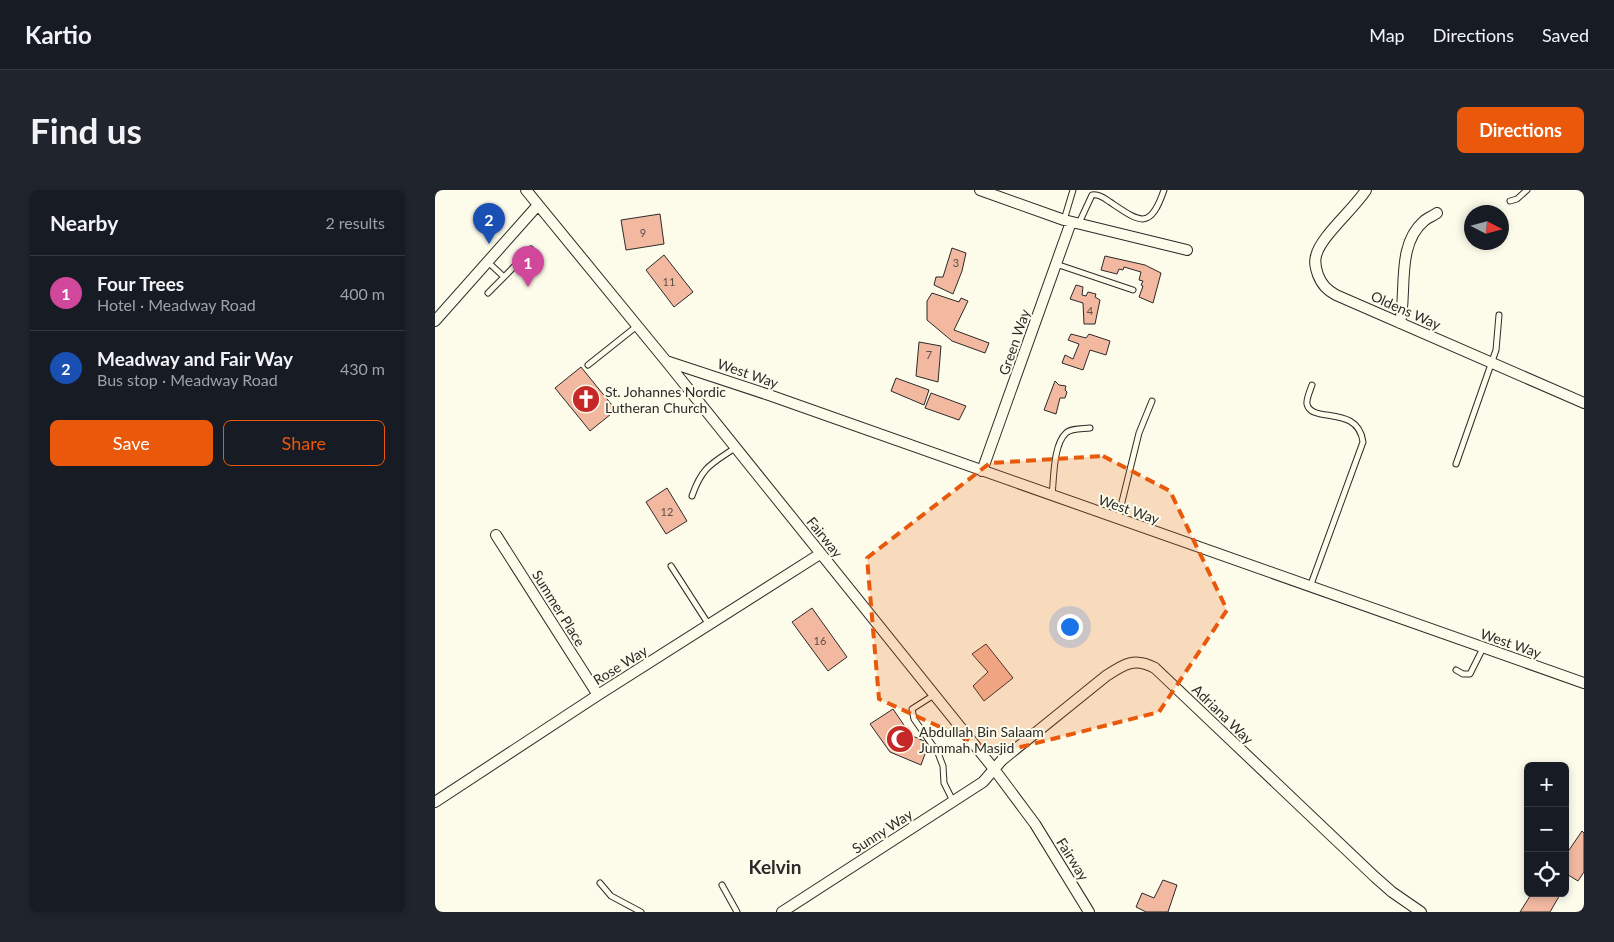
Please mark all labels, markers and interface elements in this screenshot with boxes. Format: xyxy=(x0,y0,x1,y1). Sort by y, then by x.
text: Kartio xyxy=(25,20,92,49)
text: Map xyxy=(1369,24,1405,46)
text: Directions xyxy=(1433,24,1514,46)
text: Saved xyxy=(1542,24,1589,46)
button: Directions xyxy=(1457,107,1584,153)
text: Find us xyxy=(30,109,142,151)
pin: 2 xyxy=(473,203,505,244)
north arrow xyxy=(1464,205,1509,250)
text: Nearby xyxy=(50,210,118,235)
text: 2 results xyxy=(325,213,385,232)
house number: 9 xyxy=(640,226,646,239)
pin: 1 xyxy=(512,246,544,287)
house number: 3 xyxy=(953,256,959,269)
text: Four Trees xyxy=(97,272,184,295)
house number: 11 xyxy=(663,275,675,288)
text: 1 xyxy=(61,284,71,303)
text: 400 m xyxy=(340,284,385,303)
street label: Oldens Way xyxy=(1368,287,1444,333)
text: Hotel · Meadway Road xyxy=(97,295,256,314)
house number: 4 xyxy=(1087,304,1094,317)
street label: Green Way xyxy=(995,306,1033,377)
text: Meadway and Fair Way xyxy=(97,347,293,370)
house number: 7 xyxy=(926,348,932,361)
street label: West Way xyxy=(715,355,781,392)
text: 2 xyxy=(61,359,71,378)
text: 430 m xyxy=(340,359,385,378)
text: Bus stop · Meadway Road xyxy=(97,370,278,389)
place label: St. Johannes Nordic Lutheran Church xyxy=(605,383,726,416)
church icon: St. Johannes Nordic Lutheran Church xyxy=(571,384,601,414)
button: Save xyxy=(50,420,213,466)
button: Share xyxy=(223,420,385,466)
street label: West Way xyxy=(1096,491,1162,528)
house number: 12 xyxy=(661,505,673,518)
street label: Fairway xyxy=(804,513,847,561)
street label: Summer Place xyxy=(529,567,589,649)
your location xyxy=(1057,614,1083,640)
street label: West Way xyxy=(1478,625,1544,662)
house number: 16 xyxy=(814,634,826,647)
street label: Rose Way xyxy=(590,641,651,688)
street label: Adriana Way xyxy=(1189,681,1258,748)
place label: Abdullah Bin Salaam Jummah Masjid xyxy=(919,723,1044,756)
mosque icon: Abdullah Bin Salaam Jummah Masjid xyxy=(885,724,915,754)
map controls xyxy=(1524,762,1569,897)
button: + xyxy=(1524,762,1569,807)
street label: Sunny Way xyxy=(849,805,916,857)
button: − xyxy=(1524,807,1569,852)
street label: Fairway xyxy=(1053,834,1093,884)
button: locate xyxy=(1524,852,1569,897)
district label: Kelvin xyxy=(749,855,801,878)

